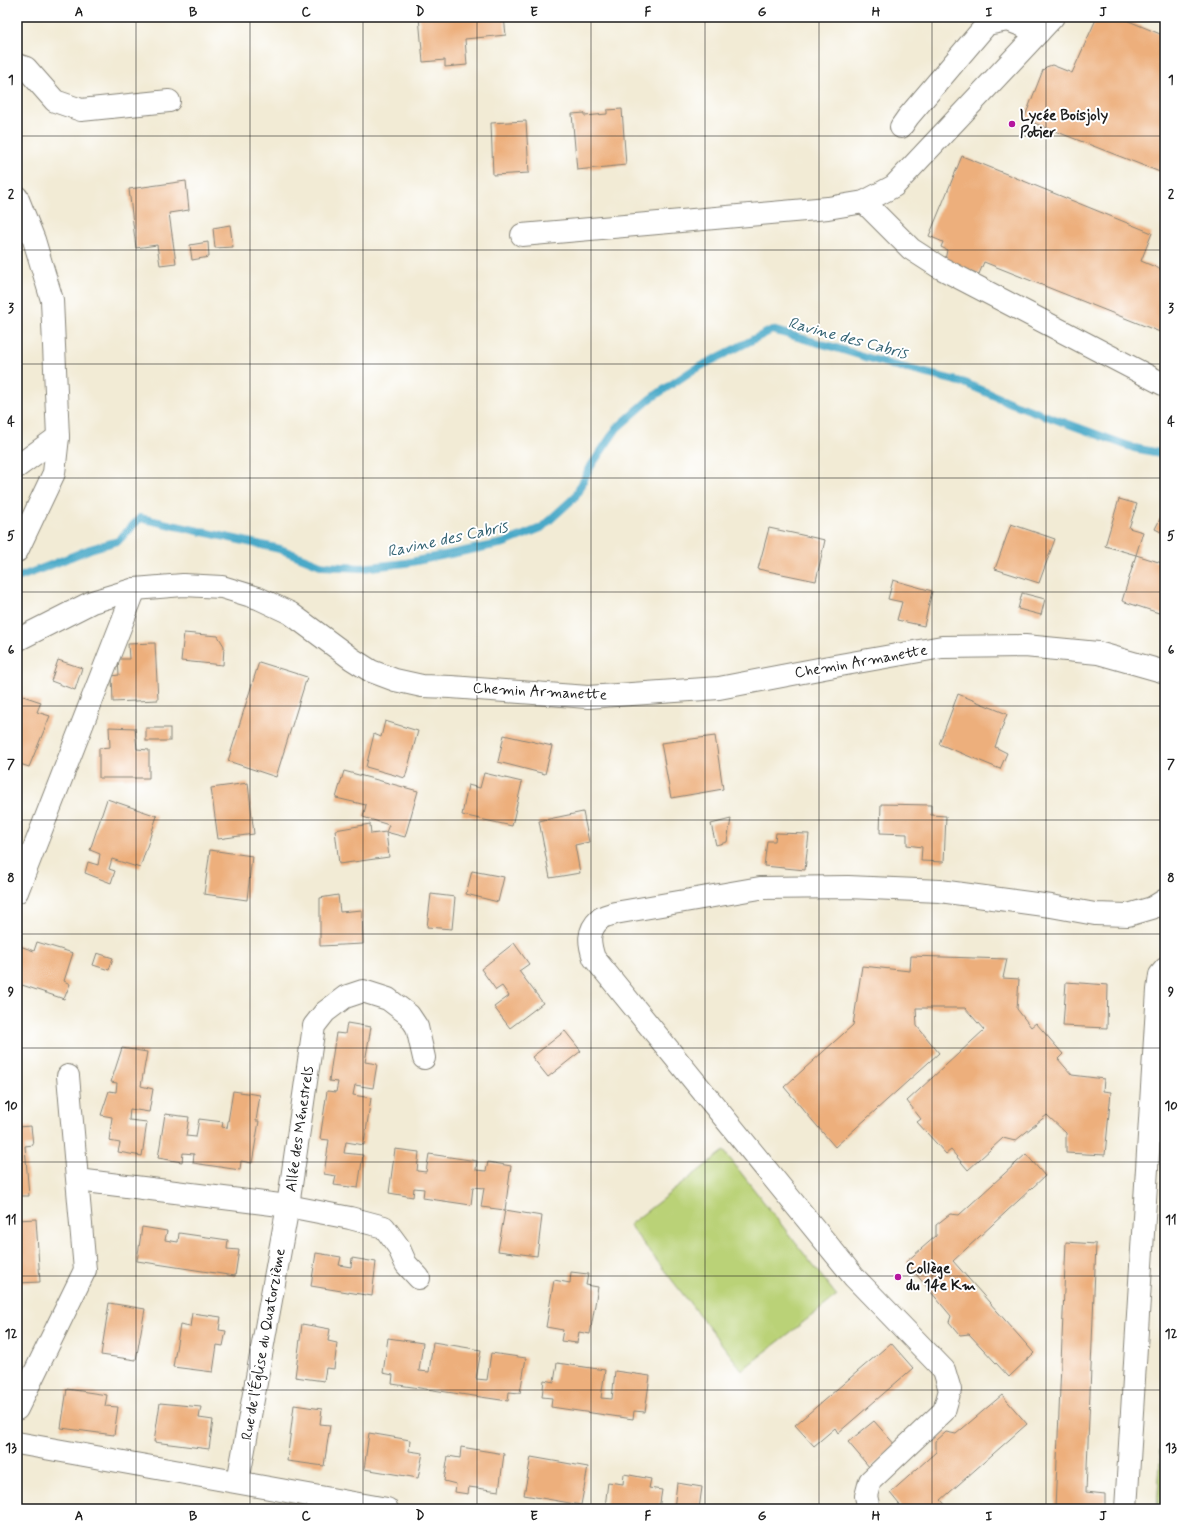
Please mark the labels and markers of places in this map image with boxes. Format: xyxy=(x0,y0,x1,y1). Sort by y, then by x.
place label: Lycée Boisjoly Potier xyxy=(1020,106,1108,143)
marker: Lycée Boisjoly Potier xyxy=(1007,119,1017,129)
place label: Collège du 14e Km xyxy=(906,1259,976,1296)
marker: Collège du 14e Km xyxy=(893,1272,903,1282)

